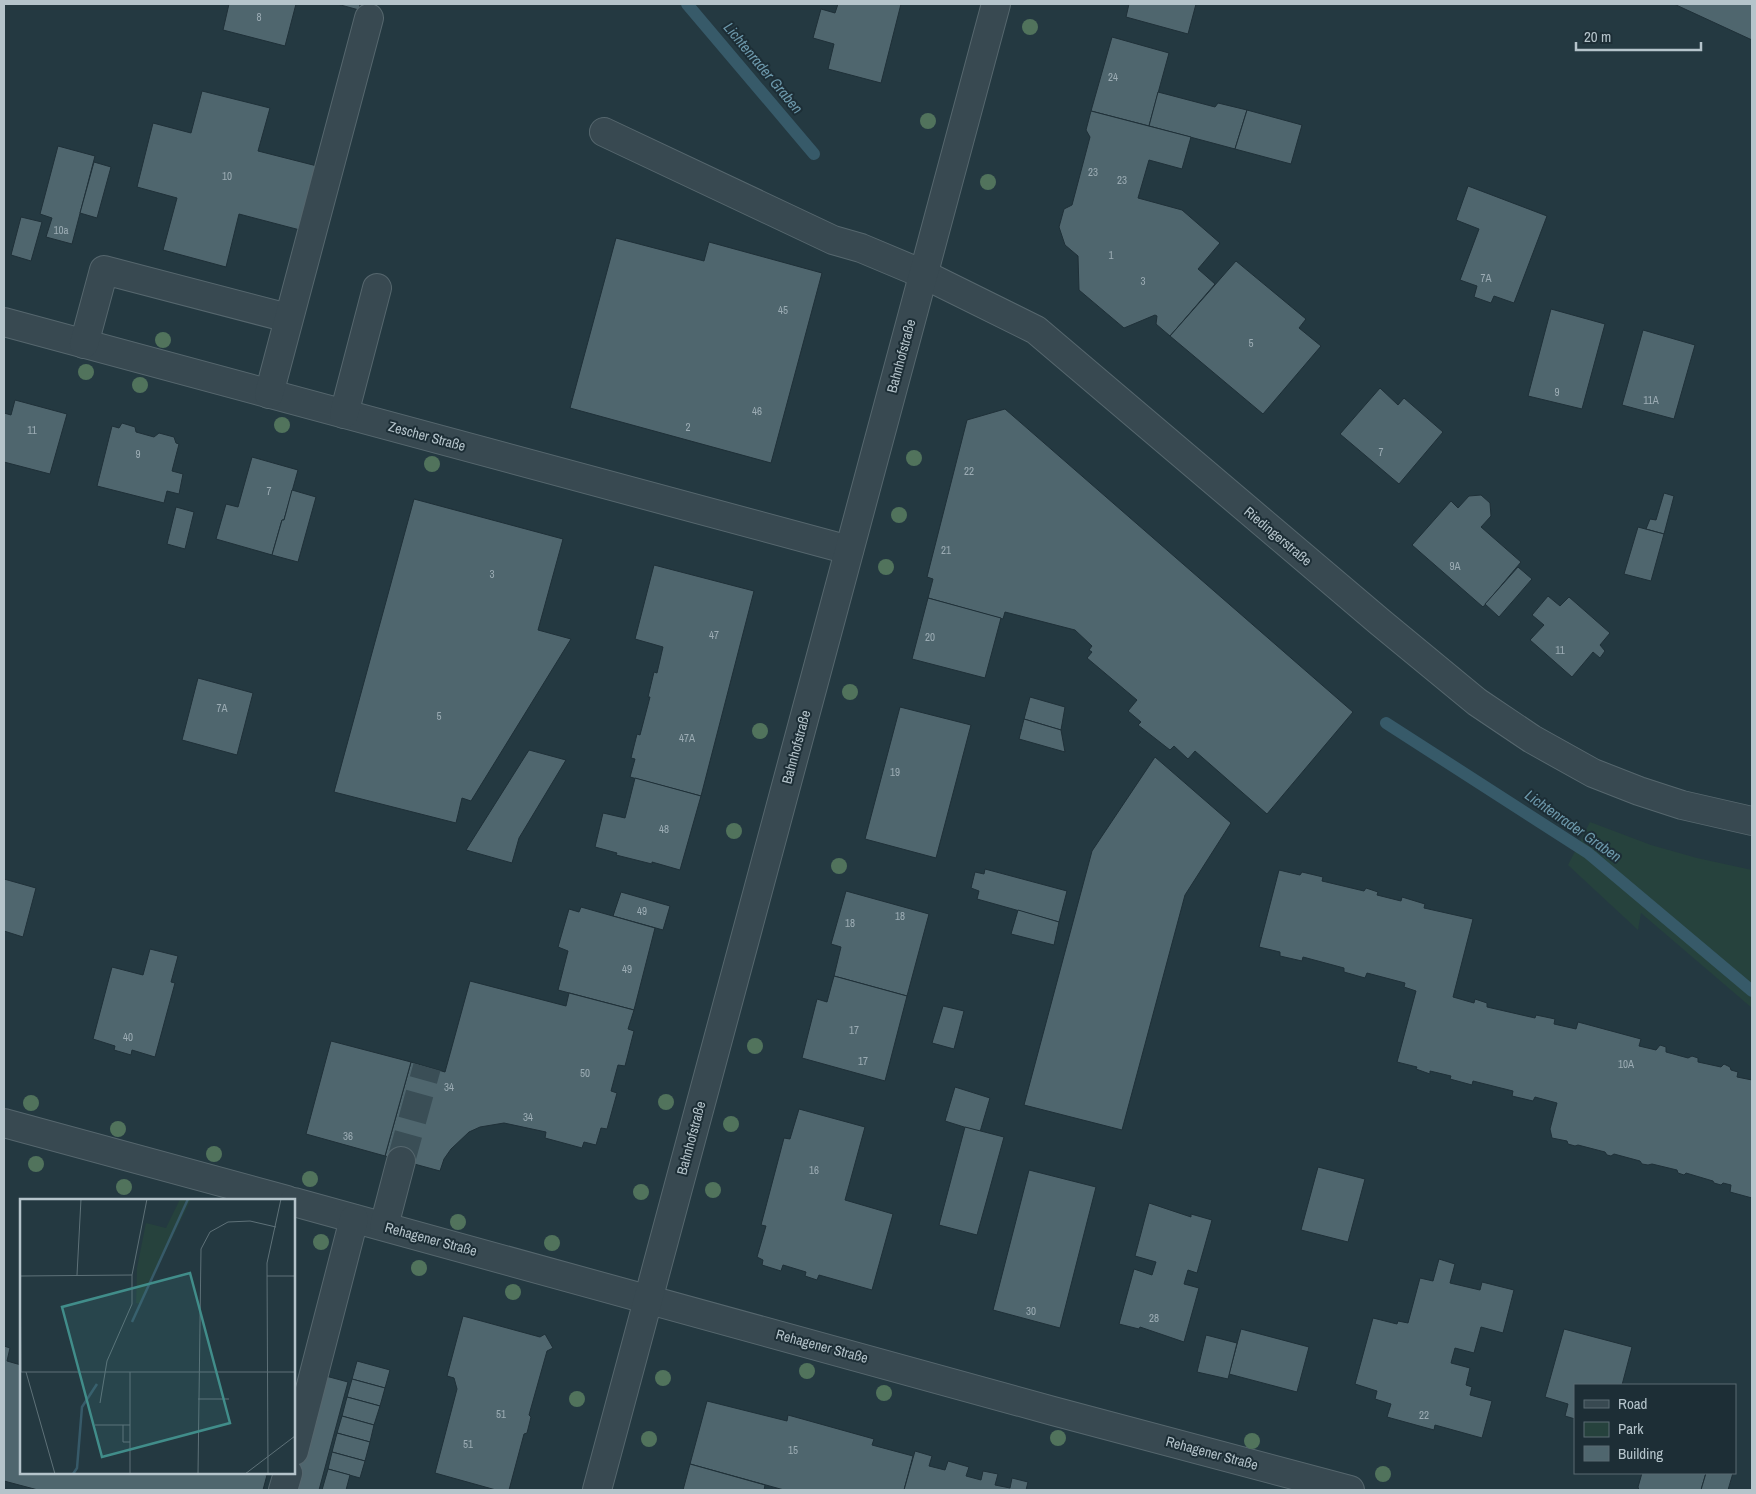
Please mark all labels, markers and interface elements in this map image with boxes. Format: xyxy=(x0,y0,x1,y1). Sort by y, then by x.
house number: 8 xyxy=(256,10,262,24)
water label: Lichtenrader Graben xyxy=(719,17,808,118)
scale bar xyxy=(1576,20,1701,52)
text: 20 m xyxy=(1584,26,1611,47)
house number: 24 xyxy=(1108,70,1118,84)
house number: 23 xyxy=(1088,165,1098,179)
house number: 10 xyxy=(222,169,232,183)
house number: 23 xyxy=(1117,173,1127,187)
house number: 10a xyxy=(53,223,69,237)
house number: 1 xyxy=(1108,248,1114,262)
house number: 7A xyxy=(1480,271,1492,285)
house number: 3 xyxy=(1140,274,1146,288)
house number: 45 xyxy=(778,303,788,317)
street label: Bahnhofstraße xyxy=(883,317,919,395)
house number: 5 xyxy=(1248,336,1254,350)
house number: 9 xyxy=(1554,385,1560,399)
house number: 11A xyxy=(1643,393,1660,407)
house number: 46 xyxy=(752,404,762,418)
street label: Zescher Straße xyxy=(386,417,468,455)
house number: 2 xyxy=(685,420,691,434)
house number: 11 xyxy=(27,423,37,437)
house number: 7 xyxy=(1378,445,1384,459)
house number: 9 xyxy=(135,447,141,461)
house number: 22 xyxy=(964,464,974,478)
house number: 7 xyxy=(266,484,272,498)
street label: Riedingerstraße xyxy=(1240,502,1316,570)
house number: 21 xyxy=(941,543,951,557)
house number: 9A xyxy=(1449,559,1461,573)
house number: 3 xyxy=(489,567,495,581)
house number: 47 xyxy=(709,628,719,642)
house number: 20 xyxy=(925,630,935,644)
house number: 11 xyxy=(1555,643,1565,657)
house number: 7A xyxy=(216,701,228,715)
street label: Bahnhofstraße xyxy=(778,708,814,786)
house number: 5 xyxy=(436,709,442,723)
house number: 47A xyxy=(679,731,696,745)
house number: 19 xyxy=(890,765,900,779)
water label: Lichtenrader Graben xyxy=(1521,784,1626,867)
house number: 48 xyxy=(659,822,669,836)
house number: 49 xyxy=(637,904,647,918)
house number: 18 xyxy=(895,909,905,923)
house number: 18 xyxy=(845,916,855,930)
house number: 49 xyxy=(622,962,632,976)
house number: 17 xyxy=(849,1023,859,1037)
house number: 40 xyxy=(123,1030,133,1044)
house number: 17 xyxy=(858,1054,868,1068)
house number: 10A xyxy=(1618,1057,1635,1071)
house number: 50 xyxy=(580,1066,590,1080)
house number: 34 xyxy=(444,1080,454,1094)
street label: Bahnhofstraße xyxy=(673,1099,709,1177)
house number: 34 xyxy=(523,1110,533,1124)
house number: 36 xyxy=(343,1129,353,1143)
house number: 16 xyxy=(809,1163,819,1177)
inset map xyxy=(20,1199,295,1474)
street label: Rehagener Straße xyxy=(383,1218,479,1260)
house number: 30 xyxy=(1026,1304,1036,1318)
house number: 28 xyxy=(1149,1311,1159,1325)
street label: Rehagener Straße xyxy=(774,1325,870,1367)
legend xyxy=(1574,1384,1736,1474)
text: Road xyxy=(1618,1393,1647,1414)
house number: 51 xyxy=(496,1407,506,1421)
house number: 22 xyxy=(1419,1408,1429,1422)
text: Park xyxy=(1618,1418,1644,1439)
street label: Rehagener Straße xyxy=(1164,1432,1260,1474)
house number: 51 xyxy=(463,1437,473,1451)
house number: 15 xyxy=(788,1443,798,1457)
text: Building xyxy=(1618,1443,1663,1464)

